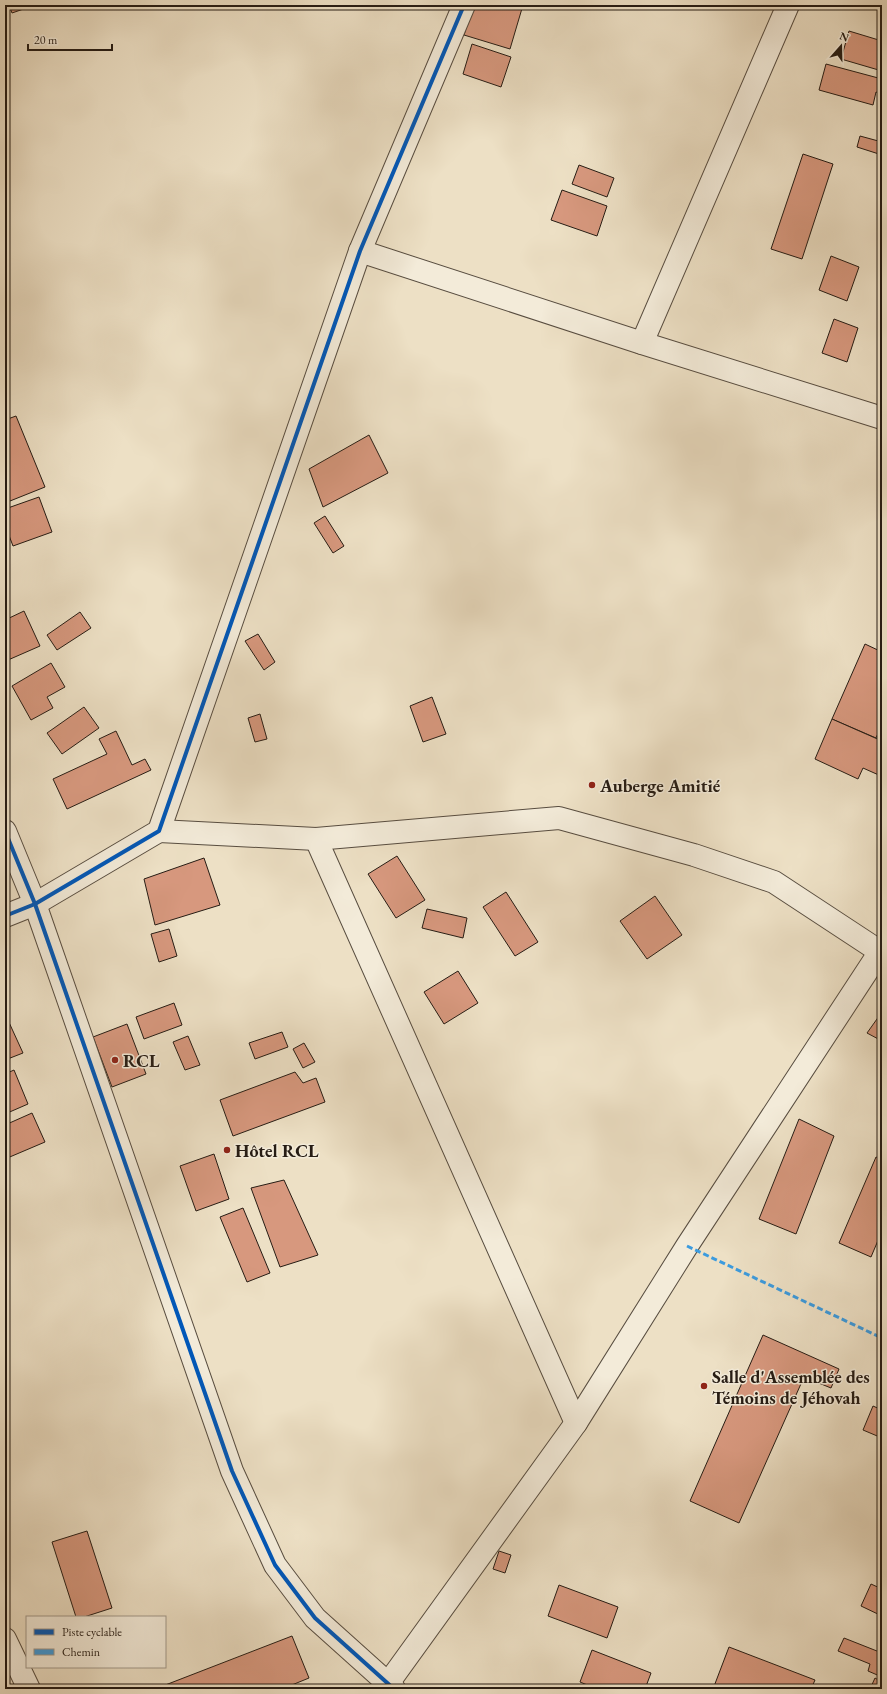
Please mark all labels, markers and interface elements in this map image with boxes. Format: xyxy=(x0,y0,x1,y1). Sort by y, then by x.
scale bar xyxy=(28,26,112,52)
north arrow xyxy=(821,26,861,66)
text: N xyxy=(838,29,851,45)
text: 20 m xyxy=(34,32,58,48)
place label: Auberge Amitié xyxy=(599,774,721,797)
marker: Auberge Amitié xyxy=(587,780,597,790)
place label: RCL xyxy=(123,1049,160,1072)
marker: RCL xyxy=(110,1055,120,1065)
place label: Hôtel RCL xyxy=(235,1139,319,1162)
marker: Hôtel RCL xyxy=(222,1145,232,1155)
place label: Salle d'Assemblée des Témoins de Jéhovah xyxy=(712,1365,870,1409)
marker: Salle d'Assemblée des Témoins de Jéhovah xyxy=(699,1381,709,1391)
legend xyxy=(26,1616,166,1668)
text: Piste cyclable xyxy=(62,1624,122,1640)
text: Chemin xyxy=(62,1644,101,1660)

